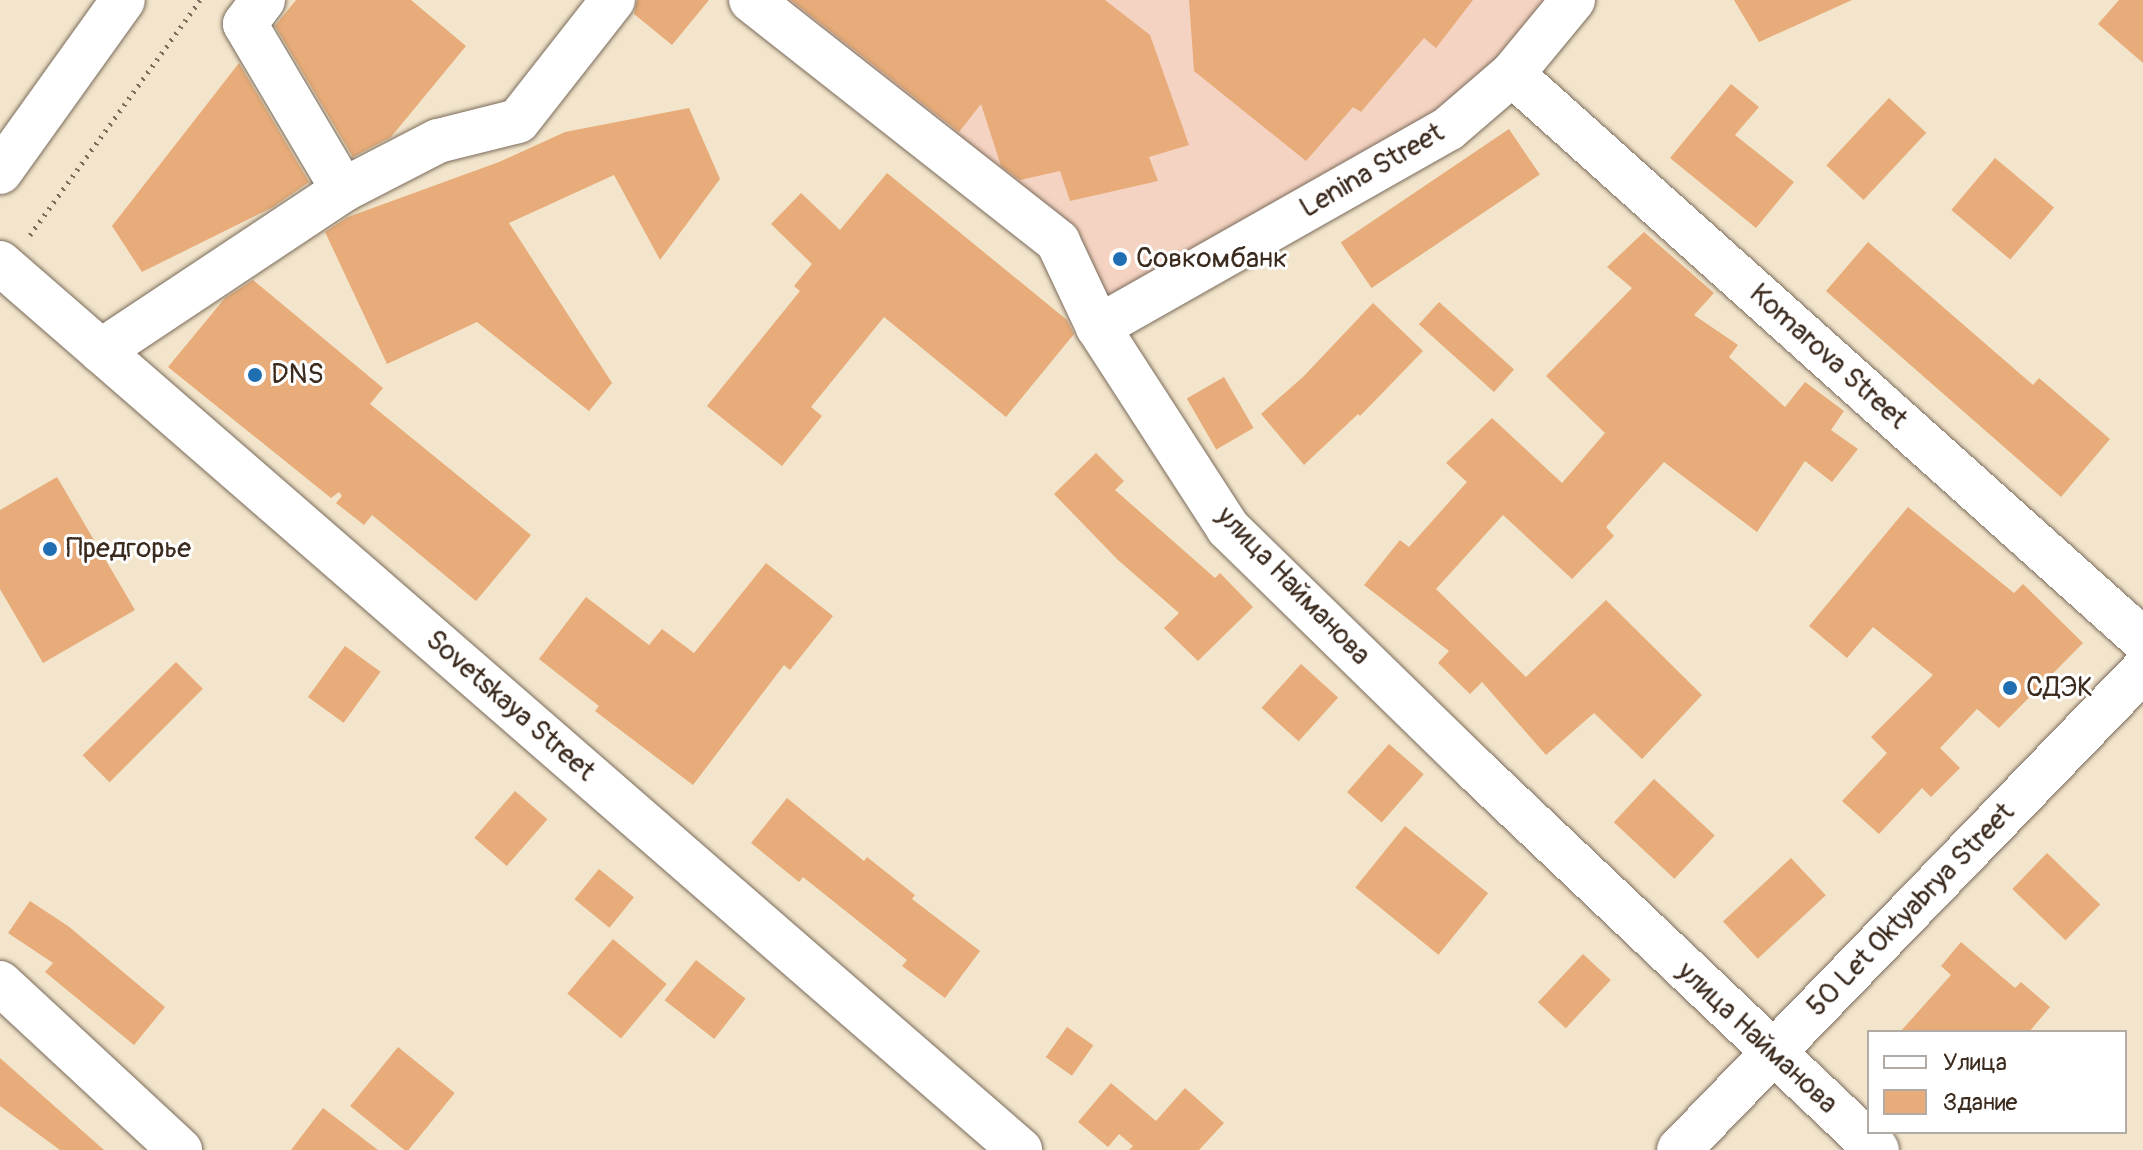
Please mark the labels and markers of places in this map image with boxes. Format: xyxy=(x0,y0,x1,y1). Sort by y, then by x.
place label: Совкомбанк xyxy=(1136,242,1288,276)
marker: Совкомбанк xyxy=(1111,250,1129,268)
place label: DNS xyxy=(271,358,324,392)
marker: DNS xyxy=(246,366,264,384)
place label: Предгорье xyxy=(66,532,191,566)
marker: Предгорье xyxy=(41,540,59,558)
place label: СДЭК xyxy=(2026,671,2093,705)
marker: СДЭК xyxy=(2001,679,2019,697)

